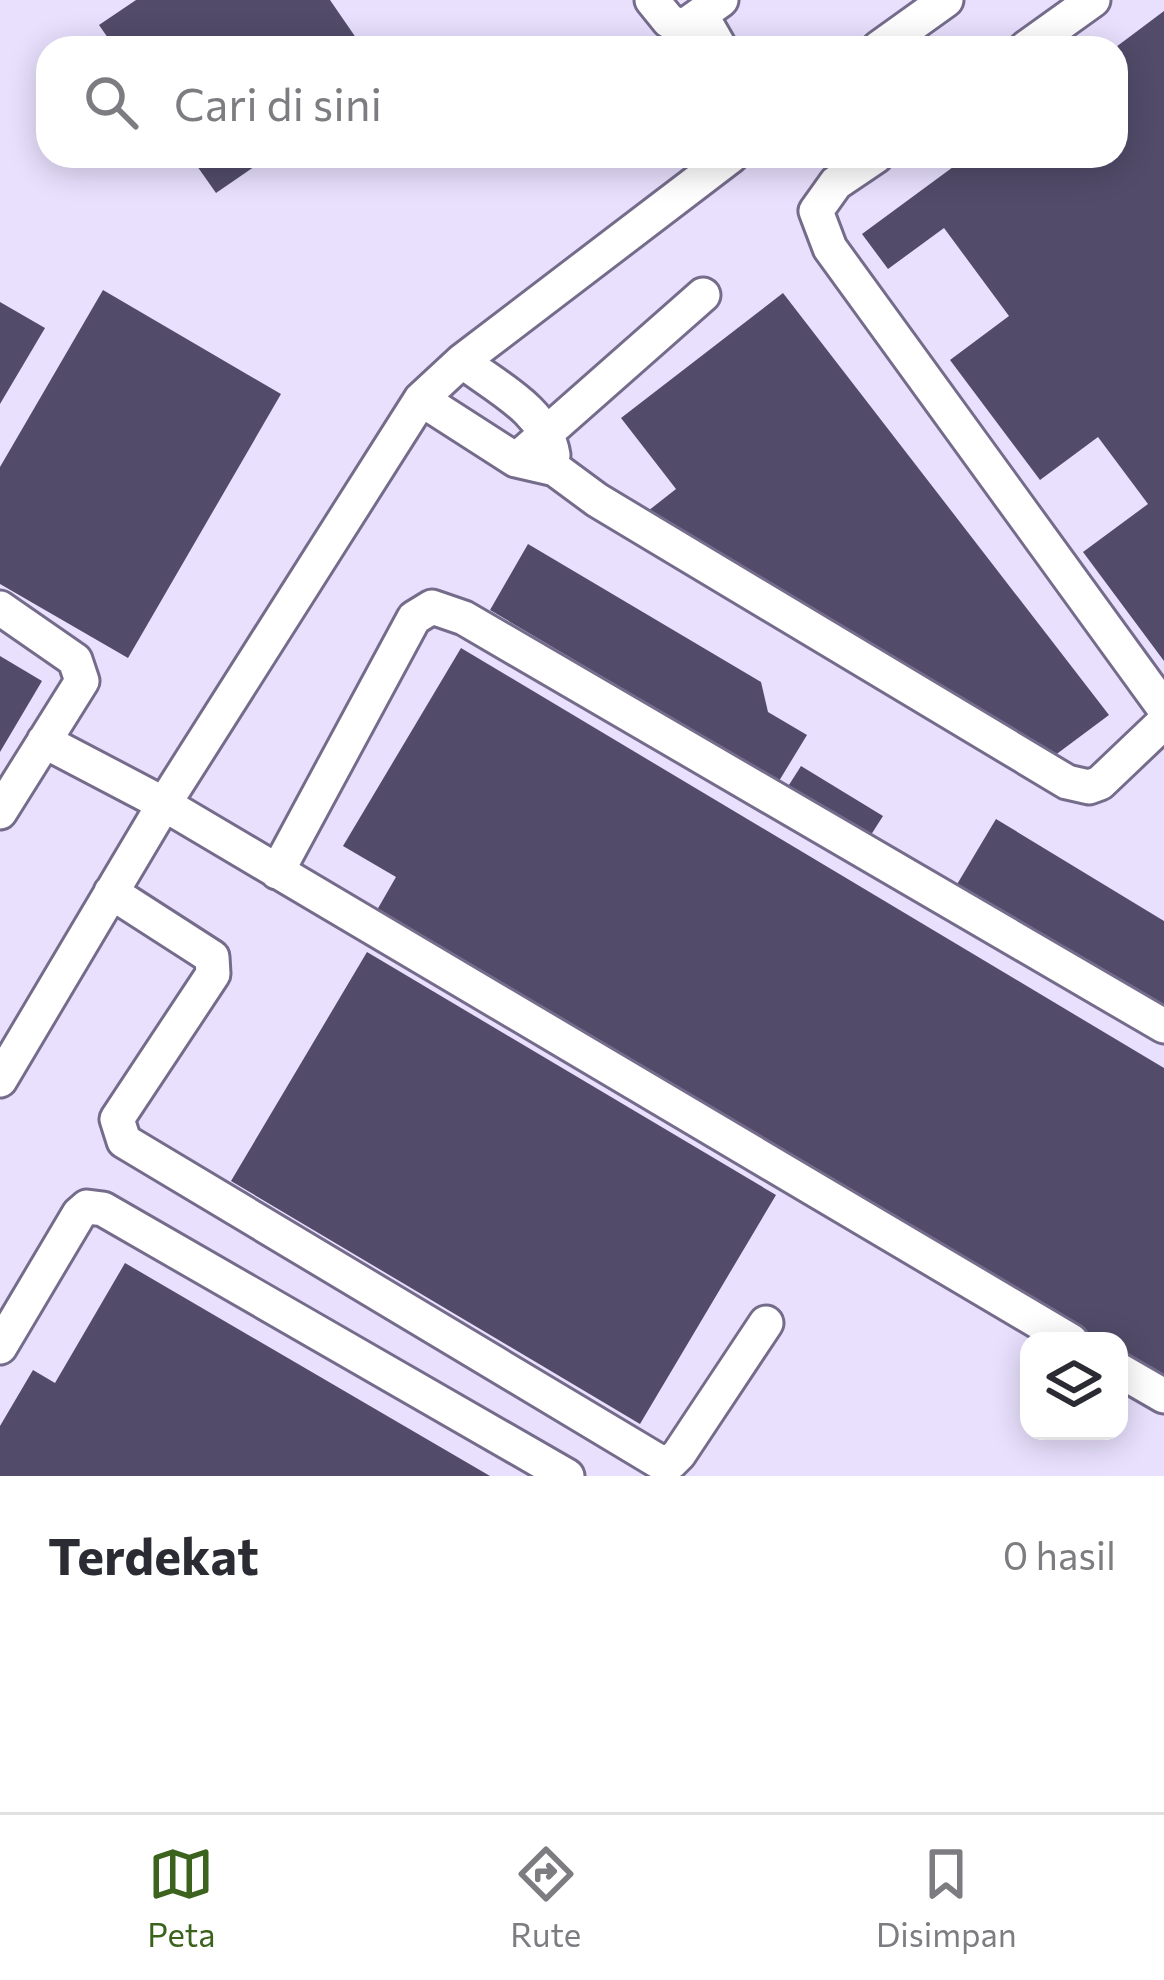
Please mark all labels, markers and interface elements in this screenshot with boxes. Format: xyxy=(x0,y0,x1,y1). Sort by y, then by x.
search box xyxy=(36,36,1128,168)
icon: search xyxy=(78,69,144,135)
text: Cari di sini xyxy=(174,75,382,130)
map controls xyxy=(1020,1332,1128,1440)
button: layers xyxy=(1020,1332,1128,1440)
text: Terdekat xyxy=(48,1523,259,1586)
text: 0 hasil xyxy=(1003,1530,1116,1578)
tab: Peta xyxy=(147,1841,215,1954)
tab: Rute xyxy=(510,1841,581,1954)
tab: Disimpan xyxy=(876,1841,1017,1954)

